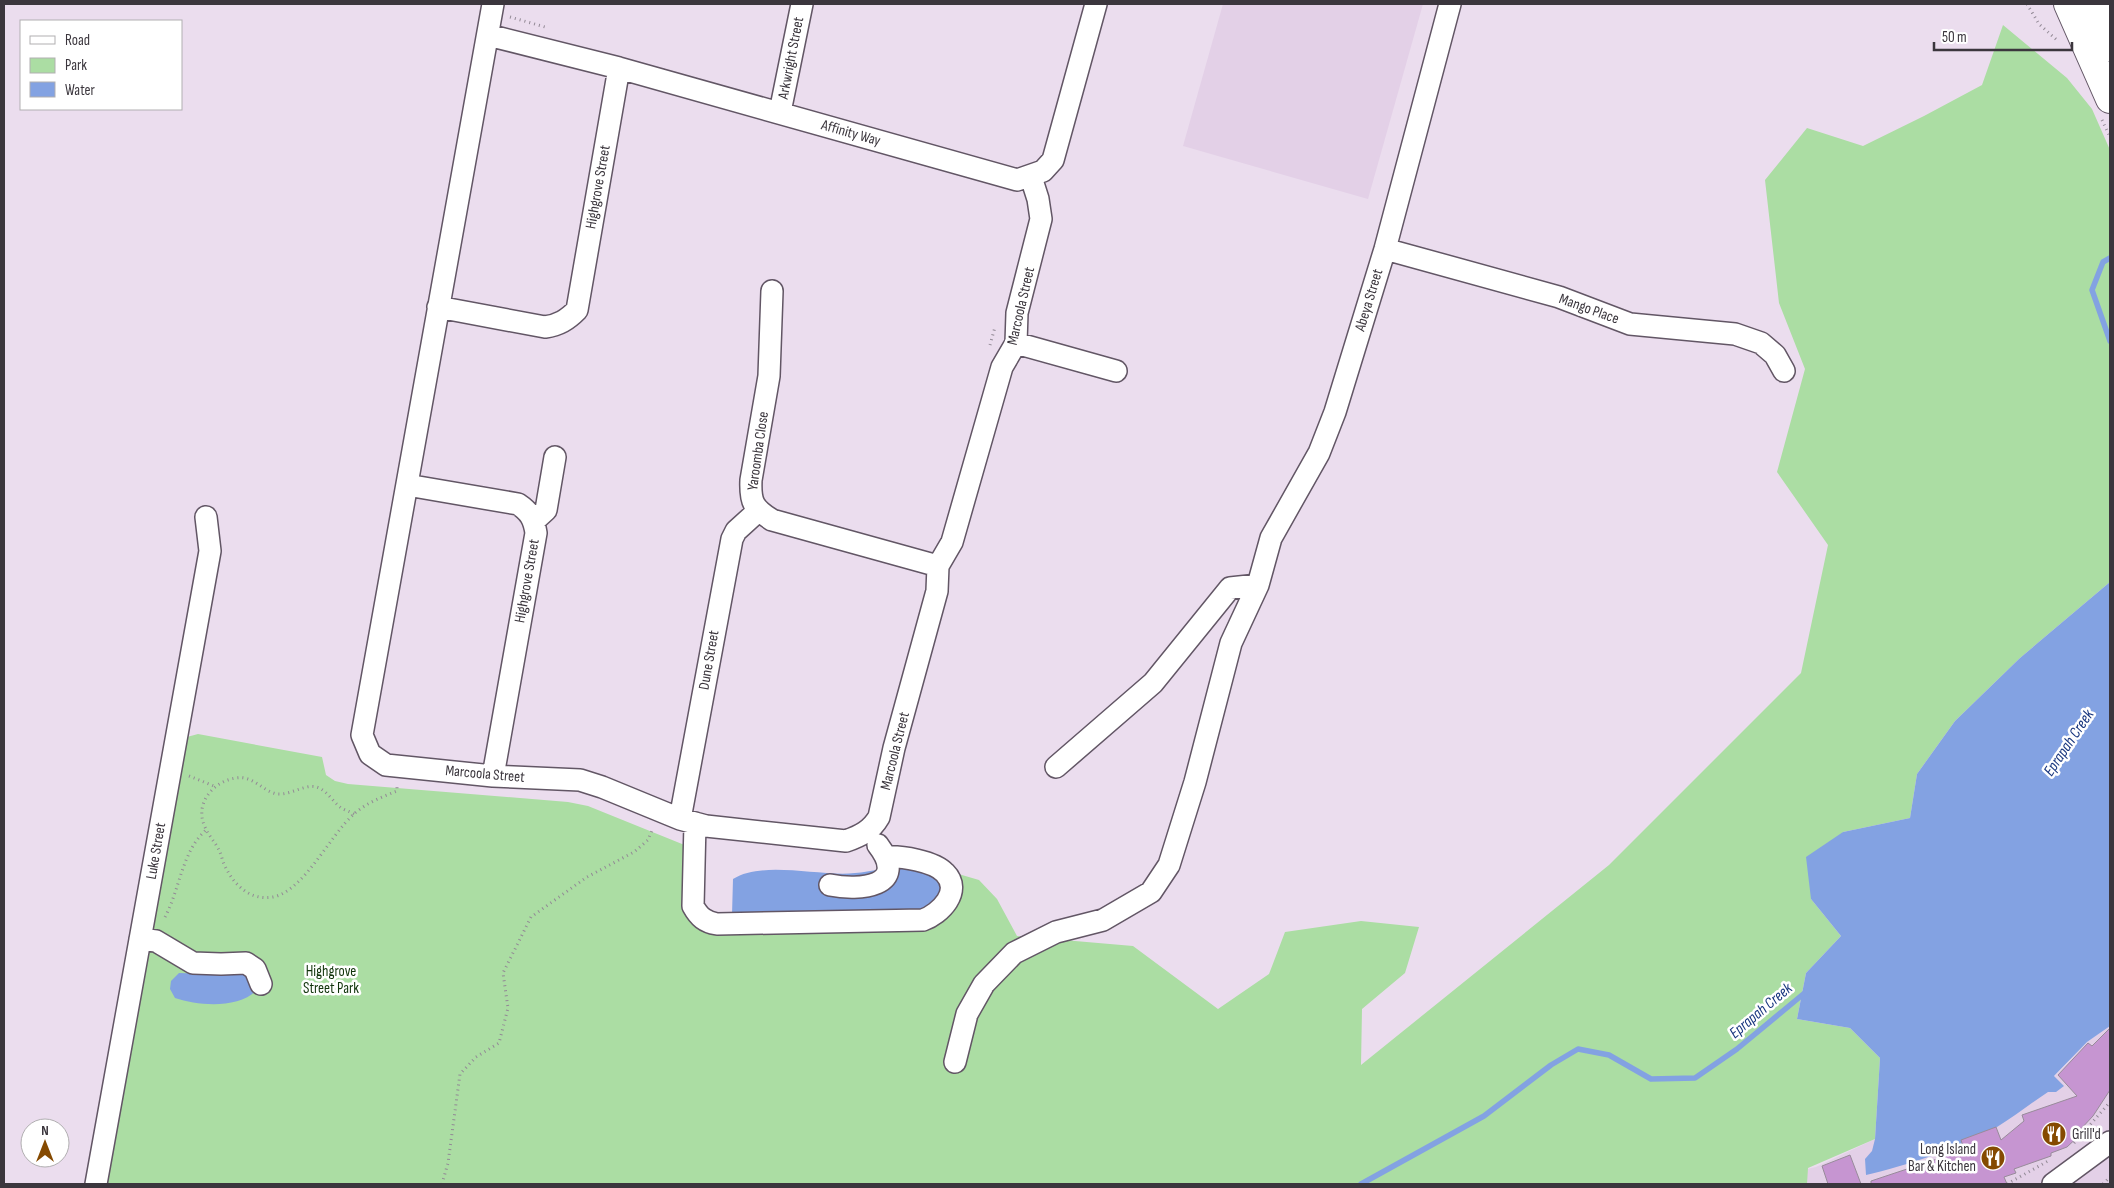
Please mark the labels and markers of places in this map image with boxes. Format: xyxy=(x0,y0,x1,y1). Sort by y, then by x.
restaurant icon: Grill'd xyxy=(2041,1121,2067,1147)
place label: Grill'd xyxy=(2072,1125,2101,1144)
place label: Long Island Bar & Kitchen xyxy=(1908,1140,1976,1176)
restaurant icon: Long Island Bar & Kitchen xyxy=(1980,1145,2006,1171)

